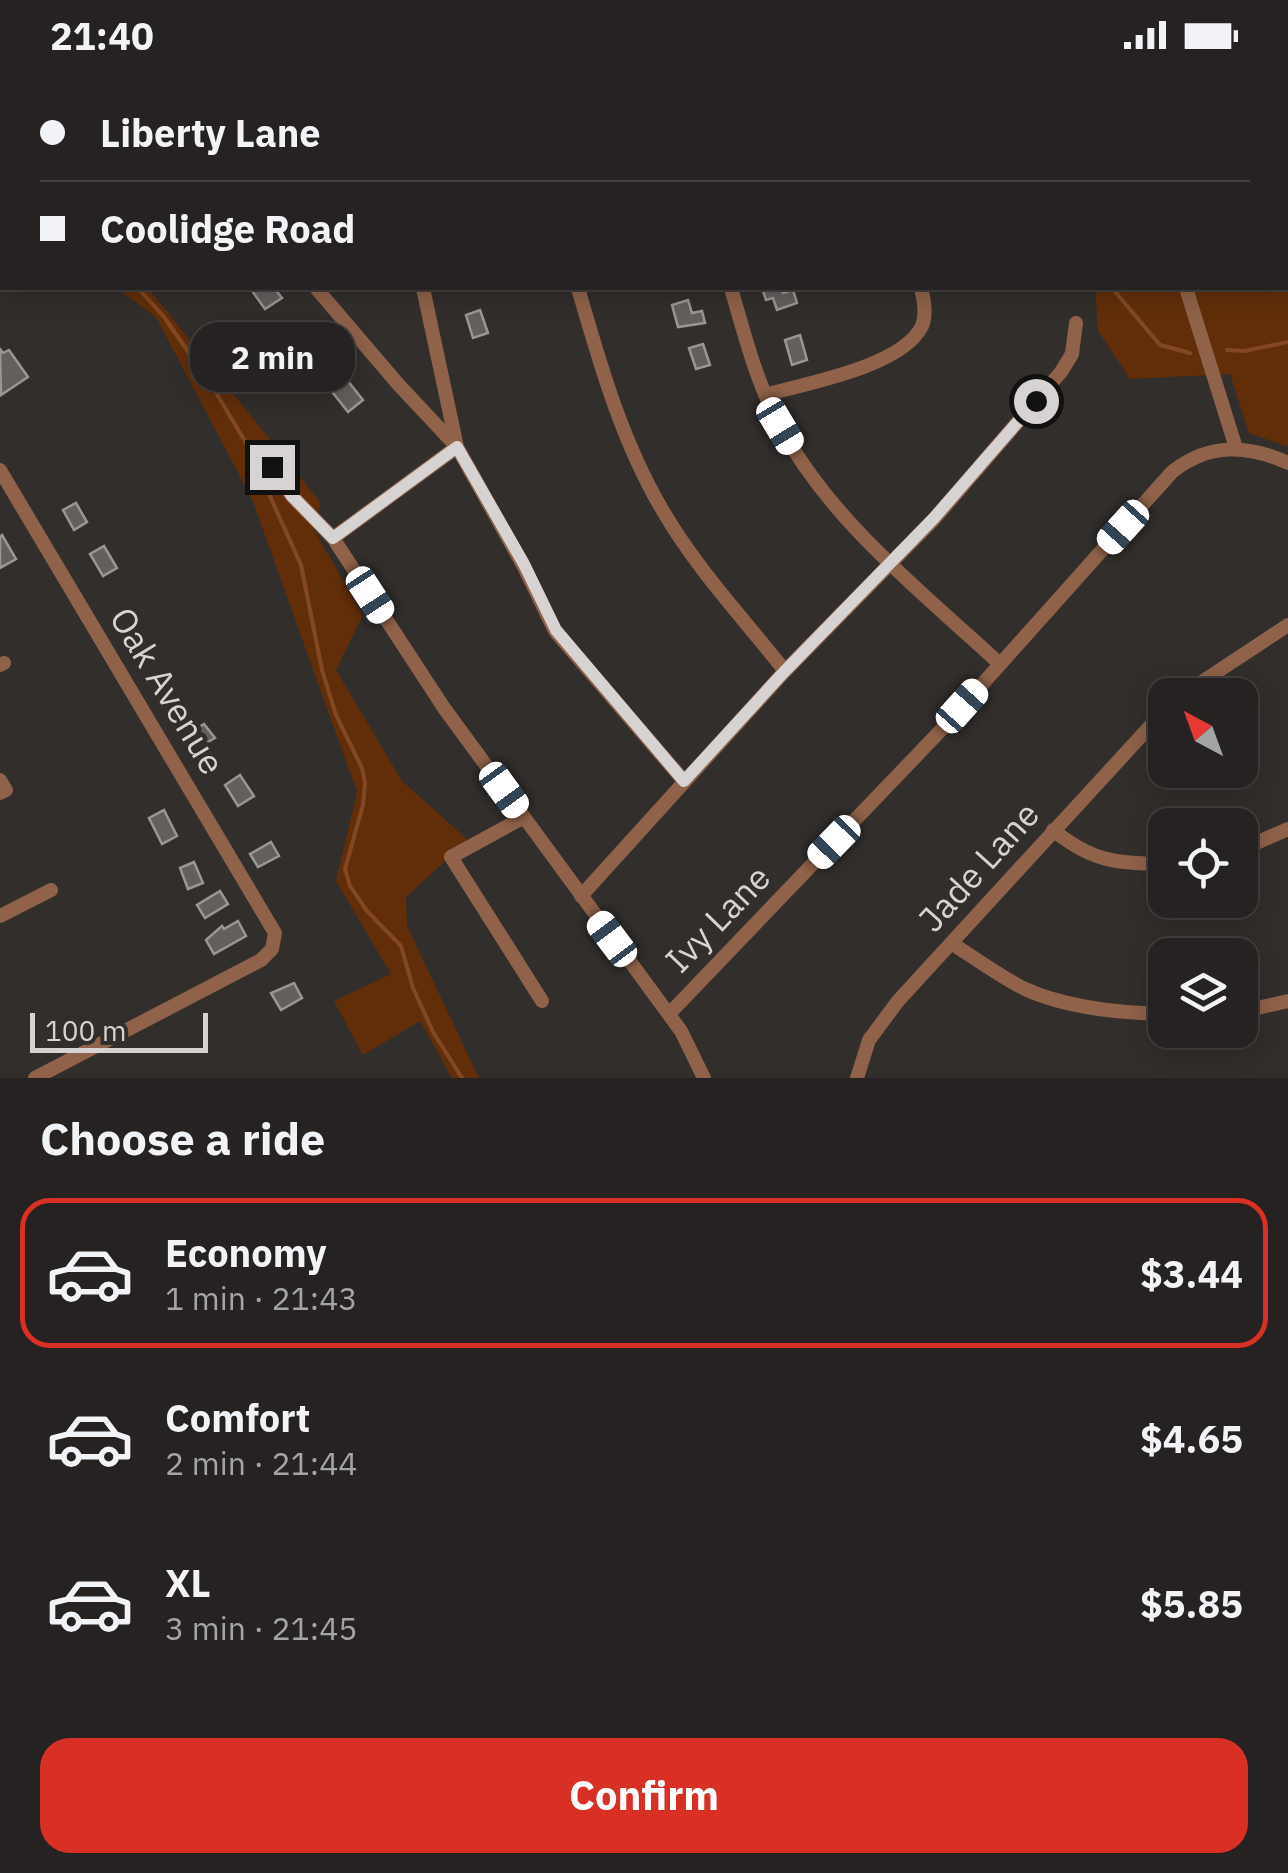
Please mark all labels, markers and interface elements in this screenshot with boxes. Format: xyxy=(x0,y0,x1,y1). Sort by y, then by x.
text: 21:40 xyxy=(50,11,154,60)
text: Liberty Lane xyxy=(100,108,321,157)
text: Coolidge Road xyxy=(100,204,355,253)
callout: 2 min xyxy=(190,322,354,392)
text: 2 min xyxy=(231,336,314,378)
route start xyxy=(1014,379,1059,424)
car xyxy=(752,393,808,459)
route end xyxy=(250,445,295,490)
car xyxy=(1092,495,1154,559)
car xyxy=(341,562,399,628)
street label: Oak Avenue xyxy=(100,598,236,782)
car xyxy=(931,674,993,738)
north arrow xyxy=(1148,678,1258,788)
map controls xyxy=(1148,678,1258,1048)
car xyxy=(474,757,534,823)
street label: Jade Lane xyxy=(908,792,1049,941)
button: locate xyxy=(1148,808,1258,918)
car xyxy=(802,810,866,874)
street label: Ivy Lane xyxy=(655,855,780,982)
car xyxy=(582,906,642,972)
button: layers xyxy=(1148,938,1258,1048)
scale bar xyxy=(30,1008,208,1053)
text: 100 m xyxy=(45,1012,126,1049)
text: Choose a ride xyxy=(40,1109,325,1167)
icon: car xyxy=(45,1228,135,1318)
text: Economy xyxy=(165,1228,327,1277)
text: $3.44 xyxy=(1140,1249,1243,1298)
text: 1 min · 21:43 xyxy=(165,1277,358,1319)
icon: car xyxy=(45,1393,135,1483)
text: Comfort xyxy=(165,1393,310,1442)
text: $4.65 xyxy=(1140,1414,1243,1463)
text: 2 min · 21:44 xyxy=(165,1442,358,1484)
icon: car xyxy=(45,1558,135,1648)
text: XL xyxy=(165,1558,211,1607)
text: $5.85 xyxy=(1140,1579,1243,1628)
text: 3 min · 21:45 xyxy=(165,1607,358,1649)
button: Confirm xyxy=(40,1738,1248,1853)

